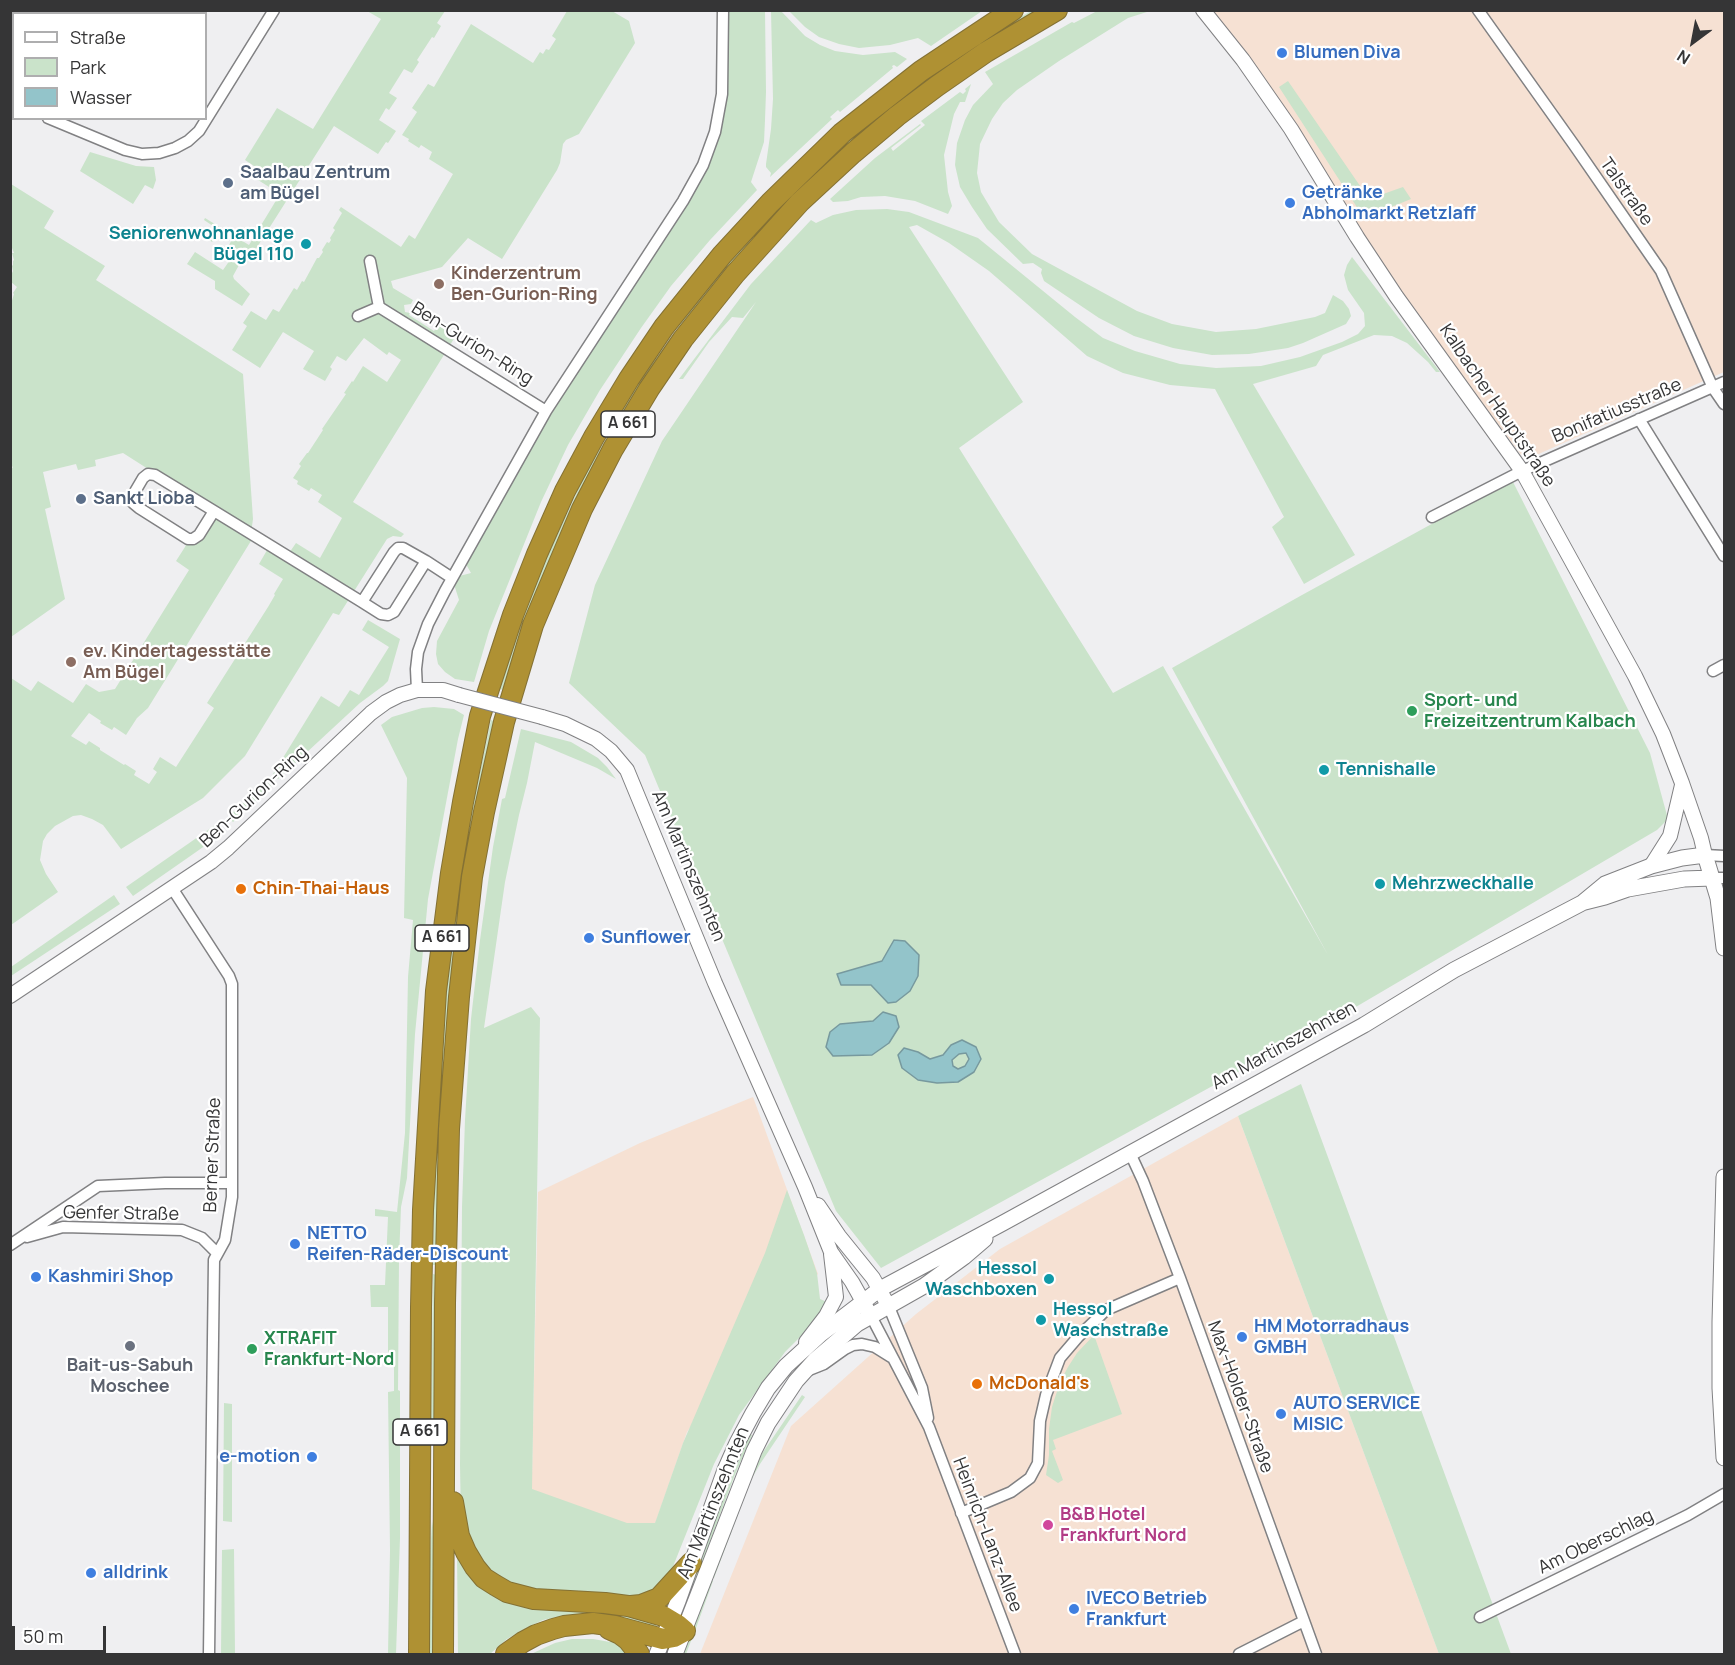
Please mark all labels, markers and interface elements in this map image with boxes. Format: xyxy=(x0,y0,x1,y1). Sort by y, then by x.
legend xyxy=(12,12,207,120)
north arrow xyxy=(1663,12,1723,72)
text: Straße xyxy=(70,25,126,49)
place label: Blumen Diva xyxy=(1294,42,1401,64)
text: N xyxy=(1673,45,1694,70)
marker: Blumen Diva xyxy=(1275,46,1289,60)
text: Park xyxy=(70,55,106,79)
text: Wasser xyxy=(70,85,132,109)
street label: Talstraße xyxy=(1595,154,1657,230)
place label: Saalbau Zentrum am Bügel xyxy=(240,162,390,204)
marker: Saalbau Zentrum am Bügel xyxy=(221,176,235,190)
place label: Getränke Abholmarkt Retzlaff xyxy=(1302,182,1476,224)
marker: Getränke Abholmarkt Retzlaff xyxy=(1283,196,1297,210)
place label: Seniorenwohnanlage Bügel 110 xyxy=(109,223,294,266)
marker: Seniorenwohnanlage Bügel 110 xyxy=(299,237,313,251)
place label: Kinderzentrum Ben-Gurion-Ring xyxy=(451,263,598,306)
marker: Kinderzentrum Ben-Gurion-Ring xyxy=(432,277,446,291)
street label: Ben-Gurion-Ring xyxy=(407,298,537,390)
street label: Kalbacher Hauptstraße xyxy=(1434,320,1560,492)
street label: Bonifatiusstraße xyxy=(1549,374,1685,448)
road number: A 661 xyxy=(601,411,655,437)
place label: Sankt Lioba xyxy=(93,488,195,510)
marker: Sankt Lioba xyxy=(74,492,88,506)
place label: ev. Kindertagesstätte Am Bügel xyxy=(83,641,271,684)
marker: ev. Kindertagesstätte Am Bügel xyxy=(64,655,78,669)
place label: Sport- und Freizeitzentrum Kalbach xyxy=(1424,690,1636,732)
marker: Sport- und Freizeitzentrum Kalbach xyxy=(1405,704,1419,718)
street label: Ben-Gurion-Ring xyxy=(196,742,312,852)
place label: Tennishalle xyxy=(1336,759,1436,781)
marker: Tennishalle xyxy=(1317,763,1331,777)
street label: Am Martinszehnten xyxy=(646,787,730,945)
place label: Mehrzweckhalle xyxy=(1392,873,1534,895)
marker: Mehrzweckhalle xyxy=(1373,877,1387,891)
place label: Chin-Thai-Haus xyxy=(253,878,389,900)
marker: Chin-Thai-Haus xyxy=(234,882,248,896)
road number: A 661 xyxy=(415,925,469,951)
place label: Sunflower xyxy=(601,927,691,949)
marker: Sunflower xyxy=(582,931,596,945)
street label: Am Martinszehnten xyxy=(1208,997,1360,1095)
street label: Berner Straße xyxy=(200,1097,226,1213)
street label: Genfer Straße xyxy=(63,1202,179,1226)
place label: NETTO Reifen-Räder-Discount xyxy=(307,1223,508,1266)
marker: NETTO Reifen-Räder-Discount xyxy=(288,1237,302,1251)
place label: Hessol Waschboxen xyxy=(925,1258,1037,1300)
place label: Kashmiri Shop xyxy=(48,1266,173,1288)
marker: Kashmiri Shop xyxy=(29,1270,43,1284)
marker: Hessol Waschboxen xyxy=(1042,1272,1056,1286)
place label: Hessol Waschstraße xyxy=(1053,1299,1169,1342)
marker: Hessol Waschstraße xyxy=(1034,1313,1048,1327)
place label: HM Motorradhaus GMBH xyxy=(1254,1316,1409,1358)
street label: Max-Holder-Straße xyxy=(1202,1318,1278,1476)
place label: XTRAFIT Frankfurt-Nord xyxy=(264,1328,394,1370)
marker: HM Motorradhaus GMBH xyxy=(1235,1330,1249,1344)
marker: Bait-us-Sabuh Moschee xyxy=(123,1339,137,1353)
marker: XTRAFIT Frankfurt-Nord xyxy=(245,1342,259,1356)
place label: Bait-us-Sabuh Moschee xyxy=(67,1355,193,1398)
place label: McDonald's xyxy=(989,1373,1089,1395)
marker: McDonald's xyxy=(970,1377,984,1391)
place label: AUTO SERVICE MISIC xyxy=(1293,1393,1420,1436)
marker: AUTO SERVICE MISIC xyxy=(1274,1407,1288,1421)
road number: A 661 xyxy=(393,1419,447,1445)
street label: Am Martinszehnten xyxy=(674,1424,754,1582)
place label: e-motion xyxy=(219,1446,300,1468)
marker: e-motion xyxy=(305,1450,319,1464)
street label: Heinrich-Lanz-Allee xyxy=(948,1455,1026,1615)
place label: B&B Hotel Frankfurt Nord xyxy=(1060,1504,1186,1546)
street label: Am Oberschlag xyxy=(1535,1505,1657,1579)
marker: B&B Hotel Frankfurt Nord xyxy=(1041,1518,1055,1532)
place label: alldrink xyxy=(103,1562,168,1584)
marker: alldrink xyxy=(84,1566,98,1580)
place label: IVECO Betrieb Frankfurt xyxy=(1086,1588,1207,1630)
marker: IVECO Betrieb Frankfurt xyxy=(1067,1602,1081,1616)
scale bar xyxy=(15,1614,110,1652)
text: 50 m xyxy=(23,1624,63,1648)

